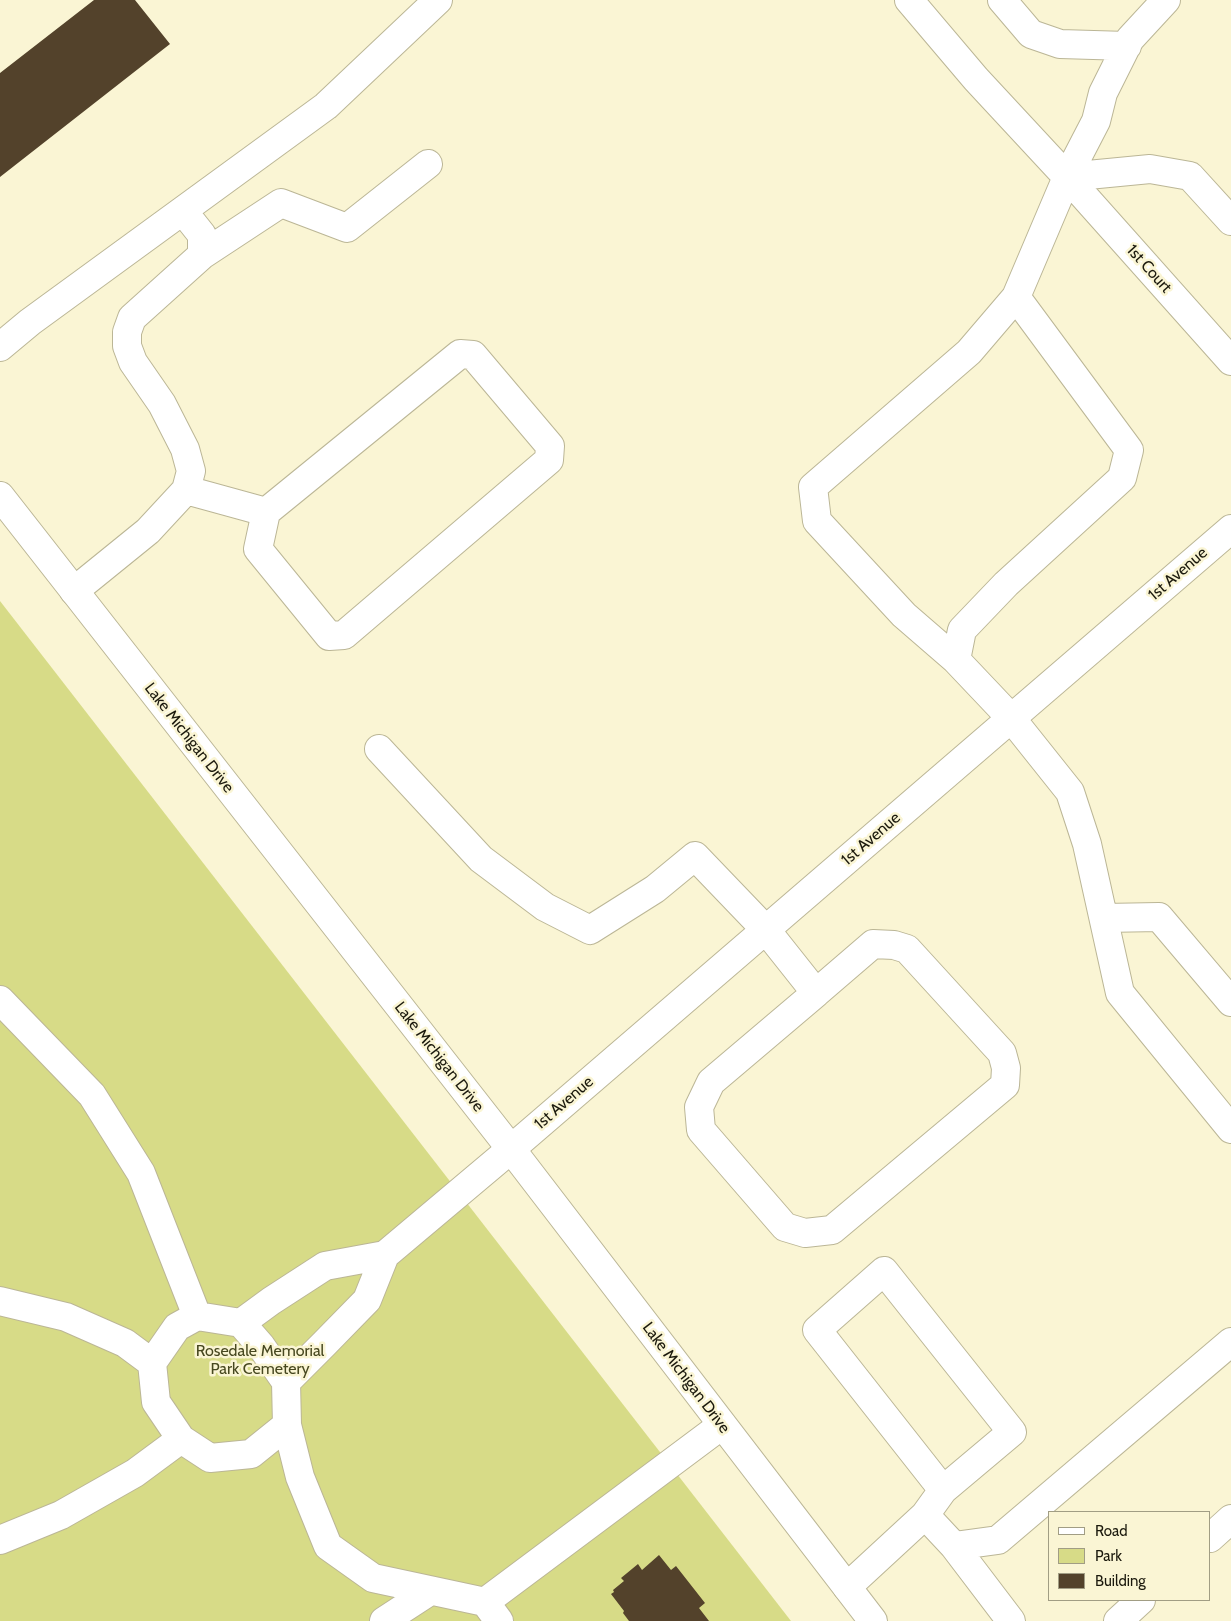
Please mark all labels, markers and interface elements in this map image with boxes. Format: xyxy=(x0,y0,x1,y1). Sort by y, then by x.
street label: 1st Court xyxy=(1122,241,1176,297)
street label: 1st Avenue xyxy=(1145,543,1211,605)
street label: Lake Michigan Drive xyxy=(140,679,238,797)
street label: 1st Avenue xyxy=(838,808,904,870)
street label: Lake Michigan Drive xyxy=(390,998,488,1116)
street label: 1st Avenue xyxy=(531,1072,597,1134)
street label: Lake Michigan Drive xyxy=(638,1319,734,1437)
park label: Rosedale Memorial Park Cemetery xyxy=(196,1341,324,1379)
legend xyxy=(1048,1511,1211,1601)
text: Road xyxy=(1095,1522,1128,1540)
text: Park xyxy=(1095,1547,1122,1565)
text: Building xyxy=(1095,1572,1146,1590)

